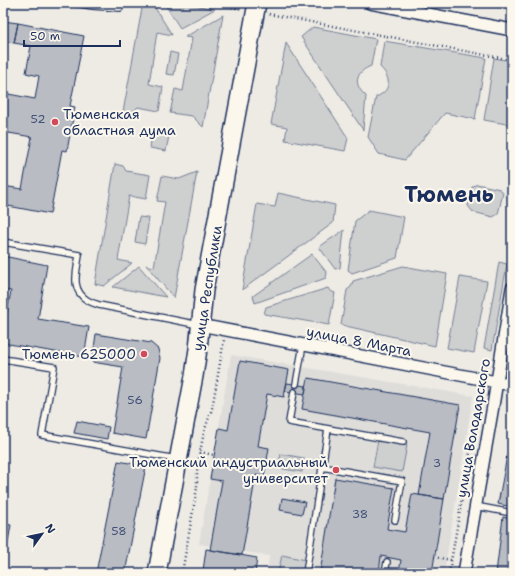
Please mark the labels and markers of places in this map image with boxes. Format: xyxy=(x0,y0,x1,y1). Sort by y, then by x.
place label: Тюменская областная дума xyxy=(63,105,176,139)
marker: Тюменская областная дума xyxy=(50,117,60,127)
place label: Тюмень 625000 xyxy=(22,345,136,363)
marker: Тюмень 625000 xyxy=(139,349,149,359)
place label: Тюменский индустриальный университет xyxy=(129,453,329,487)
marker: Тюменский индустриальный университет xyxy=(331,465,341,475)

